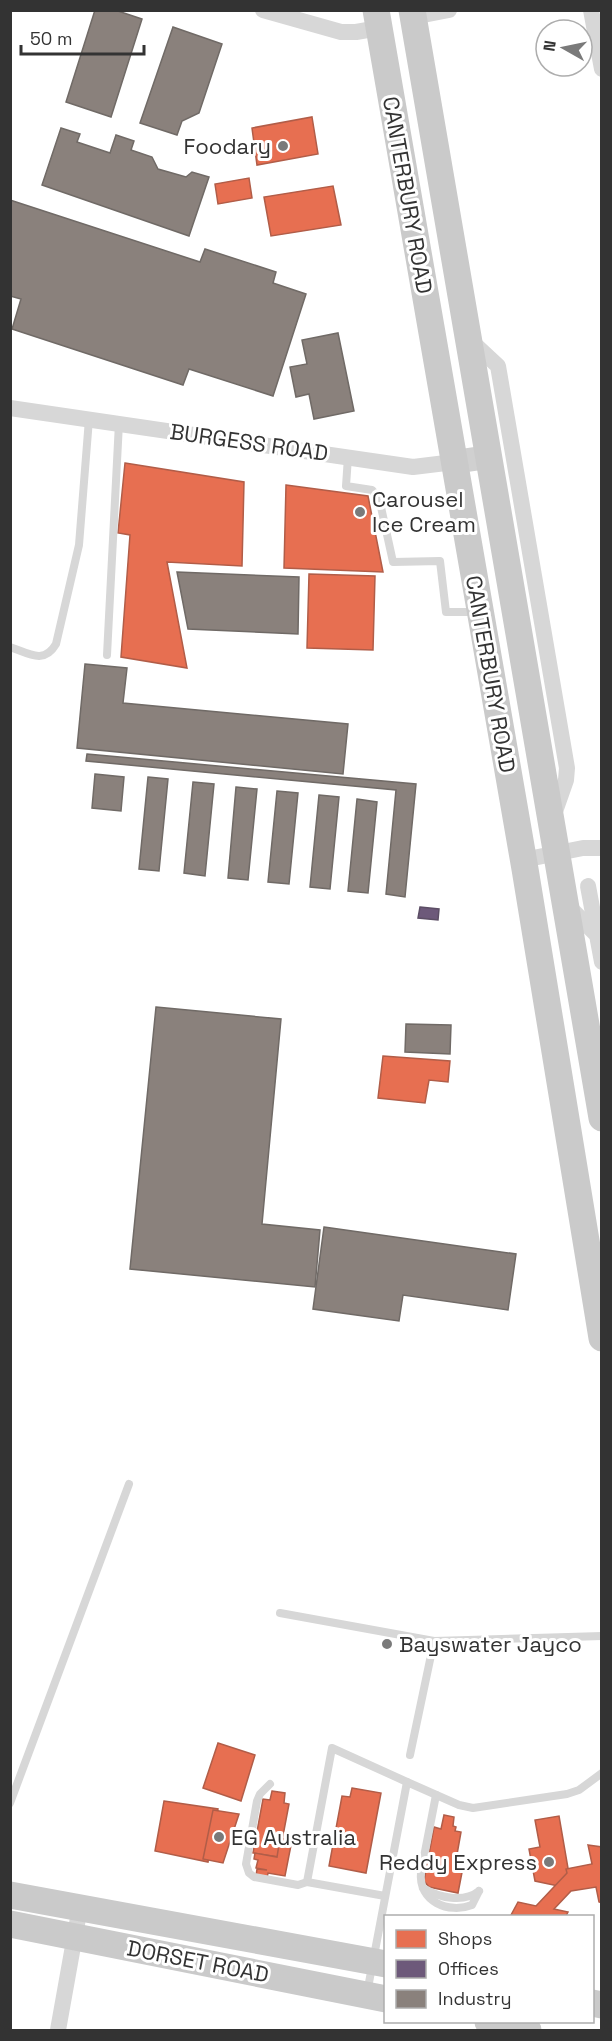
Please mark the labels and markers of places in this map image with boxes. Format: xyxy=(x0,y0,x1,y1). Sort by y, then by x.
place label: Foodary xyxy=(183,132,271,160)
marker: Foodary xyxy=(276,139,290,153)
place label: Carousel Ice Cream xyxy=(372,485,476,538)
marker: Carousel Ice Cream xyxy=(353,505,367,519)
place label: Bayswater Jayco xyxy=(399,1630,582,1658)
marker: Bayswater Jayco xyxy=(380,1637,394,1651)
place label: EG Australia xyxy=(231,1823,356,1851)
marker: EG Australia xyxy=(212,1830,226,1844)
place label: Reddy Express xyxy=(379,1848,537,1876)
marker: Reddy Express xyxy=(542,1855,556,1869)

